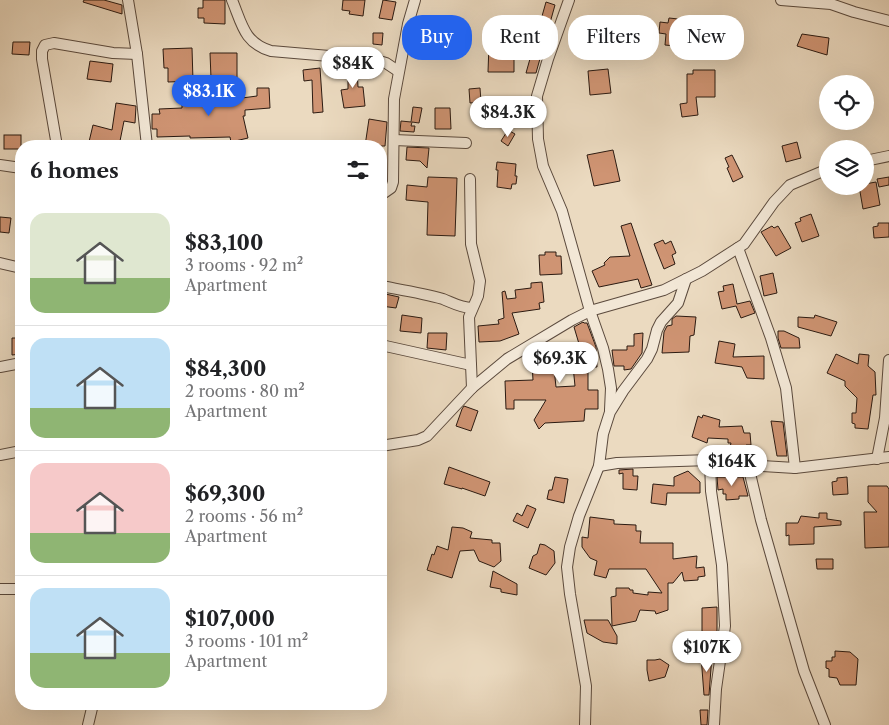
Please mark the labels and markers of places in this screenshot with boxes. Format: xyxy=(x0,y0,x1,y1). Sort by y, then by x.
pin: $84K xyxy=(323,46,383,89)
pin: $83.1K xyxy=(168,74,250,117)
pin: $84.3K xyxy=(467,96,549,138)
pin: $69.3K xyxy=(519,342,601,384)
pin: $164K xyxy=(697,444,767,487)
pin: $107K xyxy=(672,630,742,673)

